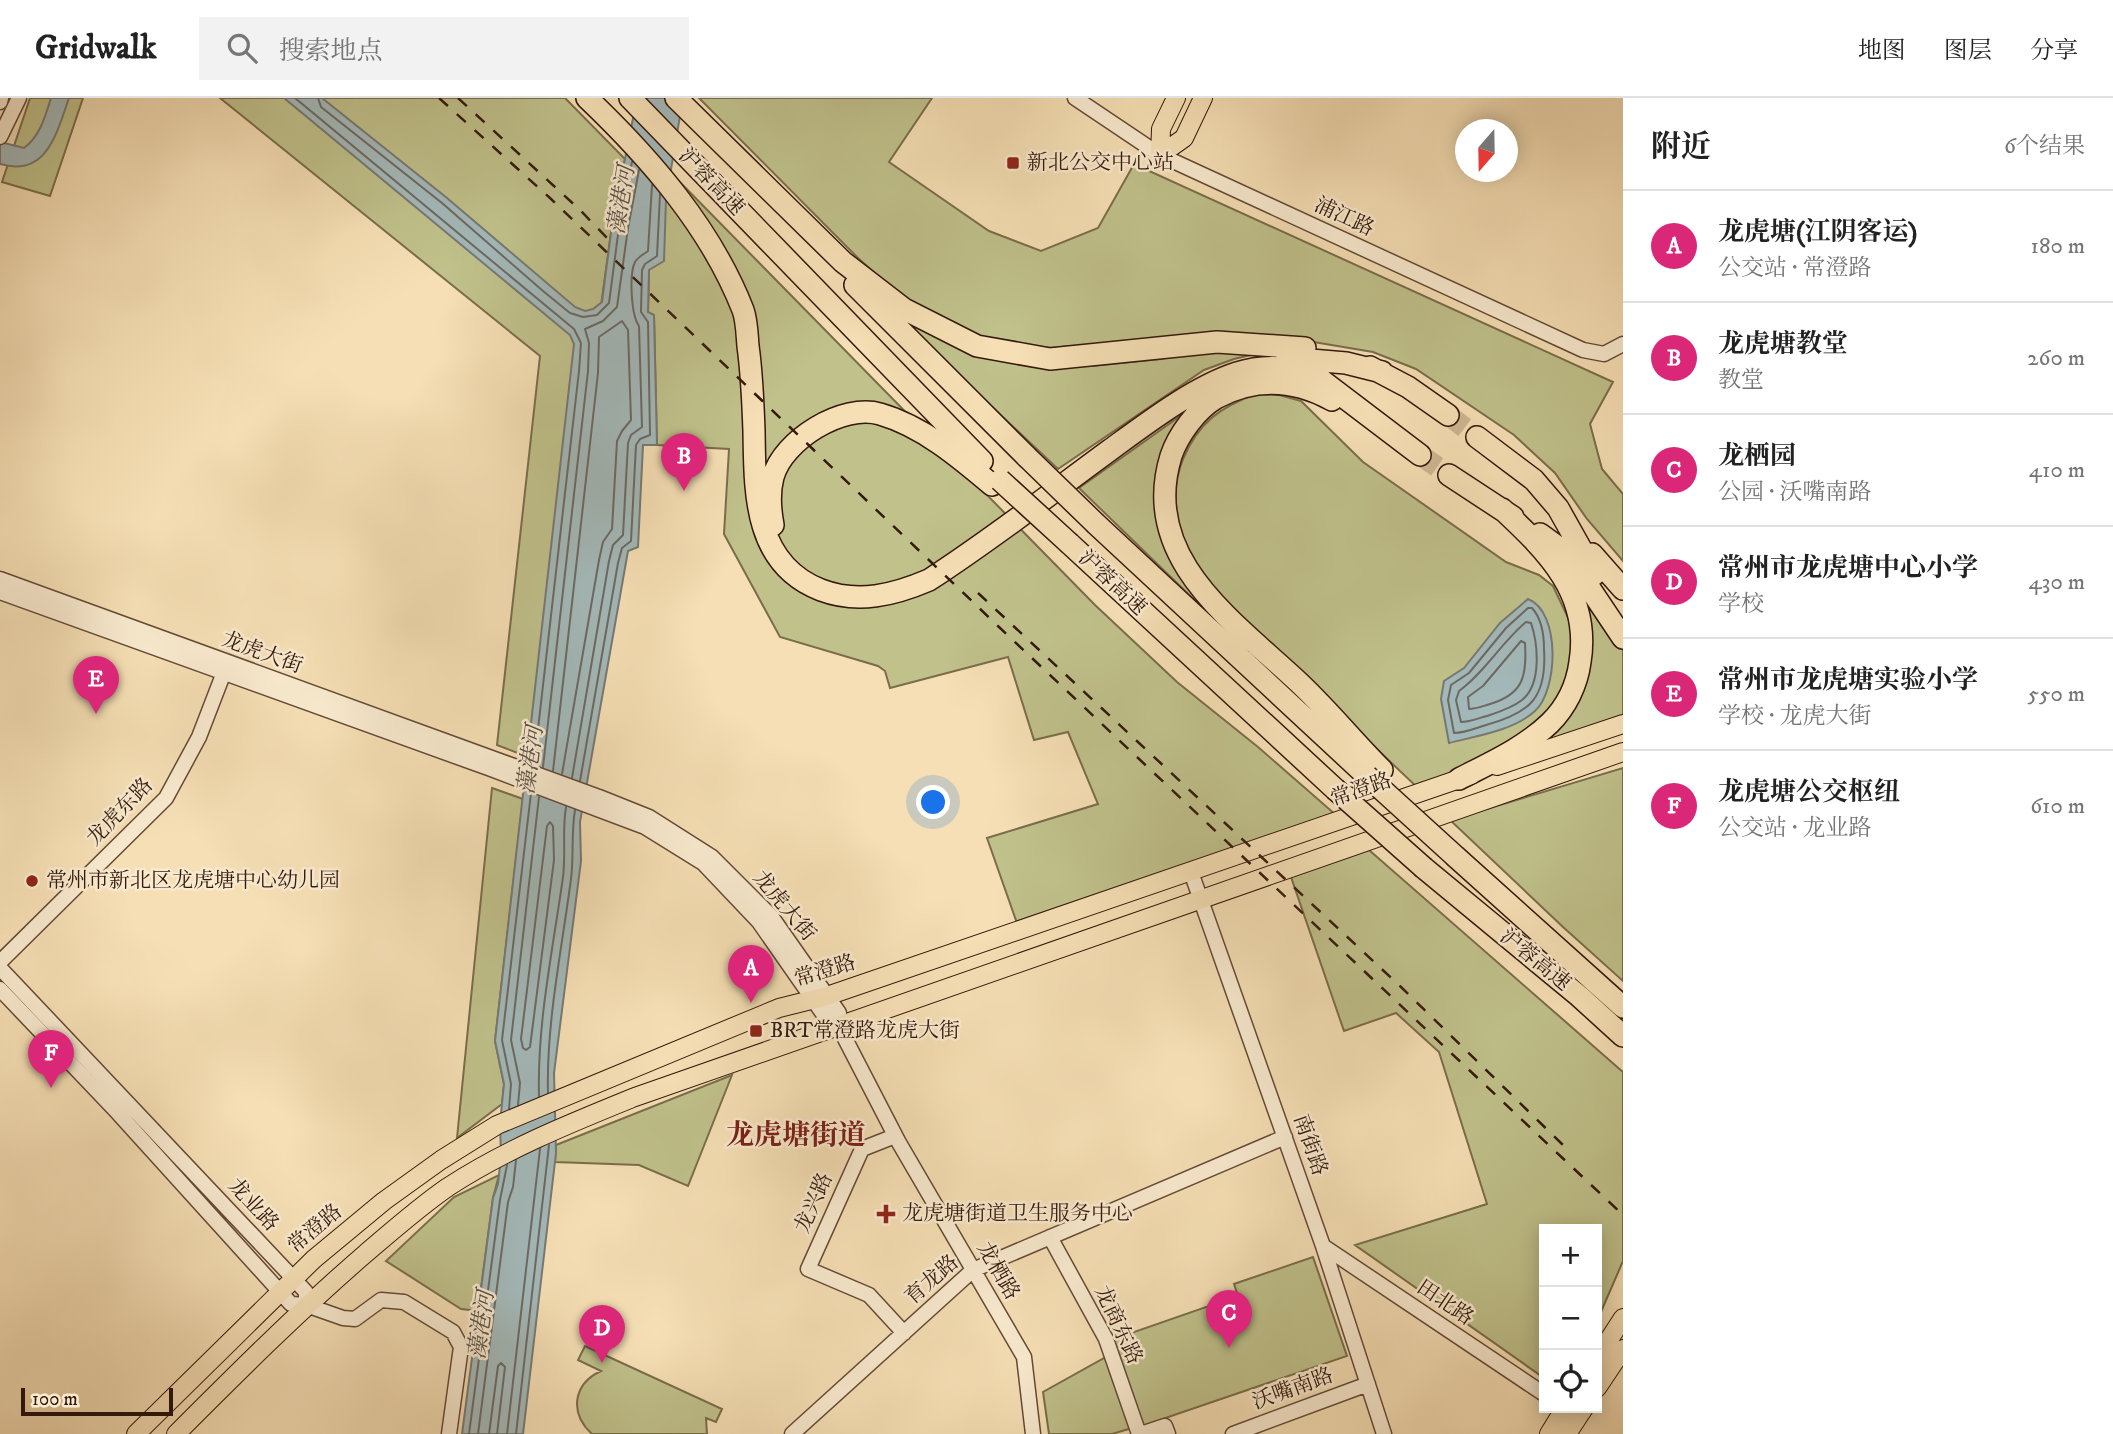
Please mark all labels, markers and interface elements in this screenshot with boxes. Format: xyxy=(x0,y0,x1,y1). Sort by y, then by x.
search box xyxy=(199,17,689,80)
text: Gridwalk xyxy=(35,28,157,69)
icon: search xyxy=(223,29,261,67)
text: 搜索地点 xyxy=(279,35,383,68)
text: 地图 xyxy=(1858,36,1906,66)
text: 图层 xyxy=(1944,36,1992,66)
text: 分享 xyxy=(2030,36,2078,66)
north arrow xyxy=(1455,119,1518,182)
text: 附近 xyxy=(1651,129,1711,166)
text: 6个结果 xyxy=(2004,132,2085,161)
street label: 沪蓉高速 xyxy=(672,143,750,221)
place label: 新北公交中心站 xyxy=(1027,150,1174,176)
marker: 新北公交中心站 xyxy=(1005,155,1021,171)
water label: 藻港河 xyxy=(602,160,642,236)
street label: 浦江路 xyxy=(1310,192,1378,242)
text: 龙虎塘(江阴客运) xyxy=(1718,216,1917,249)
text: A xyxy=(1667,232,1681,261)
text: 180 m xyxy=(2030,232,2085,261)
text: 公交站 · 常澄路 xyxy=(1718,254,1871,283)
text: 龙虎塘教堂 xyxy=(1718,328,1848,361)
text: B xyxy=(1667,344,1681,373)
text: 260 m xyxy=(2027,344,2085,373)
text: 教堂 xyxy=(1718,366,1764,395)
pin: B xyxy=(661,433,707,491)
text: 龙栖园 xyxy=(1718,440,1796,473)
text: C xyxy=(1666,456,1682,485)
text: 410 m xyxy=(2029,456,2085,485)
text: 公园 · 沃嘴南路 xyxy=(1718,478,1871,507)
street label: 沪蓉高速 xyxy=(1072,545,1152,621)
text: 常州市龙虎塘中心小学 xyxy=(1718,552,1978,585)
text: D xyxy=(1665,568,1683,597)
text: 430 m xyxy=(2029,568,2085,597)
text: 学校 xyxy=(1718,590,1764,619)
street label: 龙虎大街 xyxy=(218,626,306,680)
pin: E xyxy=(73,656,119,714)
text: 常州市龙虎塘实验小学 xyxy=(1718,664,1978,697)
text: E xyxy=(1666,680,1682,709)
text: 550 m xyxy=(2028,680,2085,709)
text: 学校 · 龙虎大街 xyxy=(1718,702,1871,731)
water label: 藻港河 xyxy=(512,720,551,796)
street label: 常澄路 xyxy=(1327,767,1395,813)
street label: 龙虎东路 xyxy=(81,773,159,851)
text: 龙虎塘公交枢纽 xyxy=(1718,776,1900,809)
your location xyxy=(916,785,950,819)
text: F xyxy=(1667,792,1681,821)
text: 610 m xyxy=(2030,792,2085,821)
text: 公交站 · 龙业路 xyxy=(1718,814,1871,843)
street label: 龙虎大街 xyxy=(747,865,821,947)
place label: 常州市新北区龙虎塘中心幼儿园 xyxy=(46,868,340,894)
marker: 常州市新北区龙虎塘中心幼儿园 xyxy=(24,873,40,889)
street label: 沪蓉高速 xyxy=(1494,923,1576,997)
pin: A xyxy=(728,945,774,1003)
street label: 常澄路 xyxy=(791,949,859,993)
place label: BRT常澄路龙虎大街 xyxy=(770,1018,960,1044)
marker: BRT常澄路龙虎大街 xyxy=(748,1023,764,1039)
pin: F xyxy=(28,1030,74,1088)
street label: 南街路 xyxy=(1287,1111,1333,1179)
district label: 龙虎塘街道 xyxy=(726,1118,866,1153)
street label: 龙兴路 xyxy=(789,1169,839,1237)
street label: 龙业路 xyxy=(222,1173,284,1237)
street label: 常澄路 xyxy=(283,1199,347,1259)
place label: 龙虎塘街道卫生服务中心 xyxy=(902,1201,1133,1227)
marker: 龙虎塘街道卫生服务中心 xyxy=(876,1204,896,1224)
map controls xyxy=(1539,1224,1602,1413)
button: + xyxy=(1539,1224,1602,1287)
street label: 龙栖路 xyxy=(971,1237,1025,1305)
street label: 育龙路 xyxy=(900,1250,964,1310)
street label: 田北路 xyxy=(1412,1275,1478,1331)
street label: 龙商东路 xyxy=(1088,1281,1148,1369)
water label: 藻港河 xyxy=(463,1285,502,1361)
button: − xyxy=(1539,1287,1602,1350)
pin: C xyxy=(1206,1290,1252,1348)
pin: D xyxy=(579,1305,625,1363)
button: locate xyxy=(1539,1350,1602,1413)
street label: 沃嘴南路 xyxy=(1249,1362,1337,1416)
scale bar xyxy=(21,1385,173,1417)
text: 100 m xyxy=(32,1388,78,1411)

